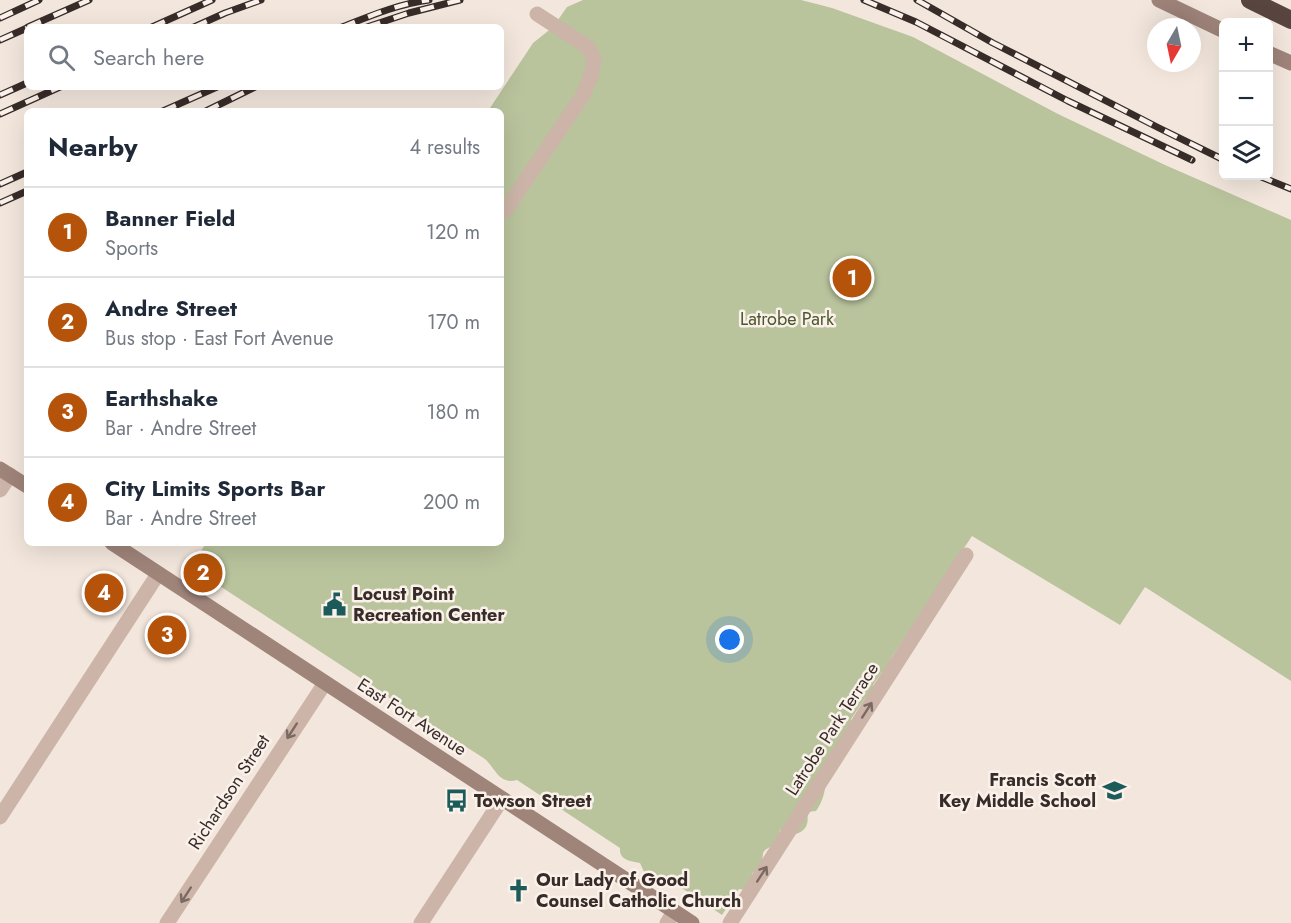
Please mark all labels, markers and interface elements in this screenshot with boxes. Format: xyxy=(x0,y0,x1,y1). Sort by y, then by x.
north arrow xyxy=(1147,18,1201,72)
map controls xyxy=(1219,18,1273,180)
button: + xyxy=(1219,18,1273,72)
search box xyxy=(24,24,504,90)
icon: search xyxy=(45,41,78,74)
text: Search here xyxy=(93,41,204,73)
button: − xyxy=(1219,72,1273,126)
button: layers xyxy=(1219,126,1273,180)
text: Nearby xyxy=(48,128,137,166)
text: 4 results xyxy=(409,133,480,162)
text: Banner Field xyxy=(105,202,235,234)
text: 1 xyxy=(62,218,73,247)
text: 120 m xyxy=(426,218,480,247)
text: Sports xyxy=(105,234,158,263)
pin: 1 xyxy=(832,256,872,300)
text: Andre Street xyxy=(105,292,237,324)
park label: Latrobe Park xyxy=(740,306,834,332)
text: 2 xyxy=(61,308,74,337)
text: 170 m xyxy=(427,308,480,337)
text: Bus stop · East Fort Avenue xyxy=(105,324,334,353)
text: Earthshake xyxy=(105,382,218,414)
text: 3 xyxy=(61,398,74,427)
text: 180 m xyxy=(426,398,480,427)
text: Bar · Andre Street xyxy=(105,414,256,443)
text: City Limits Sports Bar xyxy=(105,472,325,504)
text: 4 xyxy=(61,488,74,517)
text: 200 m xyxy=(423,488,480,517)
text: Bar · Andre Street xyxy=(105,504,256,533)
pin: 2 xyxy=(184,550,222,596)
pin: 4 xyxy=(84,570,124,616)
place label: Locust Point Recreation Center xyxy=(353,581,505,628)
public building icon: Locust Point Recreation Center xyxy=(322,591,348,617)
pin: 3 xyxy=(148,612,186,658)
your location xyxy=(715,625,744,654)
street label: Latrobe Park Terrace xyxy=(779,657,885,801)
street label: East Fort Avenue xyxy=(352,672,472,762)
one-way arrow xyxy=(861,702,873,718)
one-way arrow xyxy=(286,723,299,740)
street label: Richardson Street xyxy=(182,729,276,855)
place label: Francis Scott Key Middle School xyxy=(939,767,1096,814)
school or university icon: Francis Scott Key Middle School xyxy=(1101,777,1127,803)
bus stop icon: Towson Street xyxy=(443,788,469,814)
place label: Towson Street xyxy=(474,788,592,814)
one-way arrow xyxy=(756,866,768,883)
place label: Our Lady of Good Counsel Catholic Church xyxy=(536,867,741,914)
church icon: Our Lady of Good Counsel Catholic Church xyxy=(505,877,531,903)
one-way arrow xyxy=(179,886,192,903)

